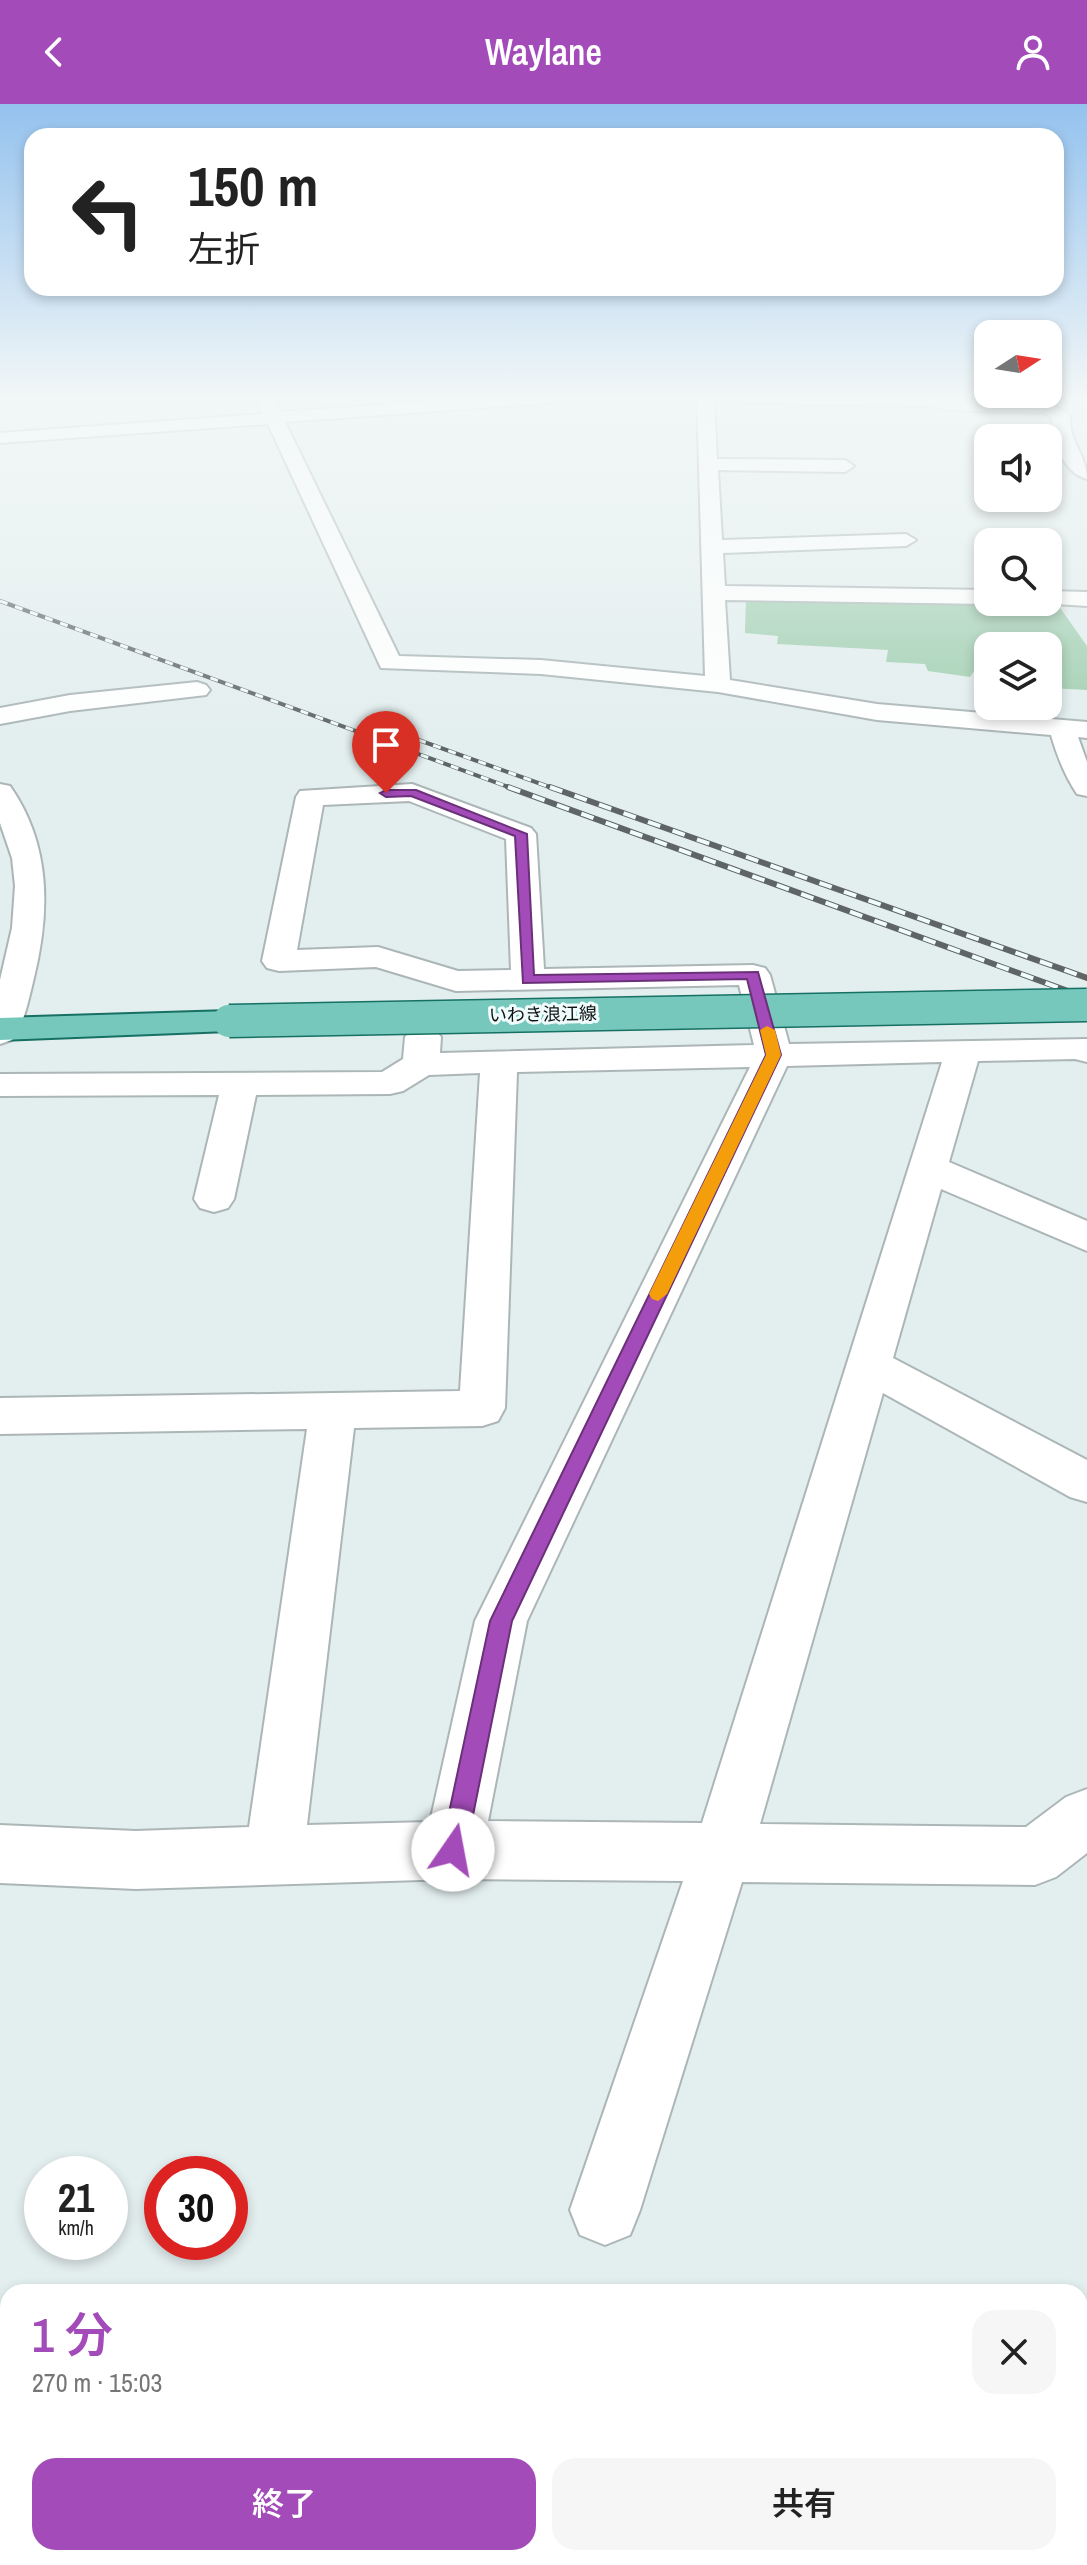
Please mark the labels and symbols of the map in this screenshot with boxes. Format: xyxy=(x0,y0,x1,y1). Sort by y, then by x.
north arrow xyxy=(974,320,1062,408)
pin xyxy=(352,711,420,793)
street label: いわき浪江線 xyxy=(489,1001,597,1027)
position arrow xyxy=(411,1808,495,1892)
speed limit sign: 30 xyxy=(144,2156,248,2260)

